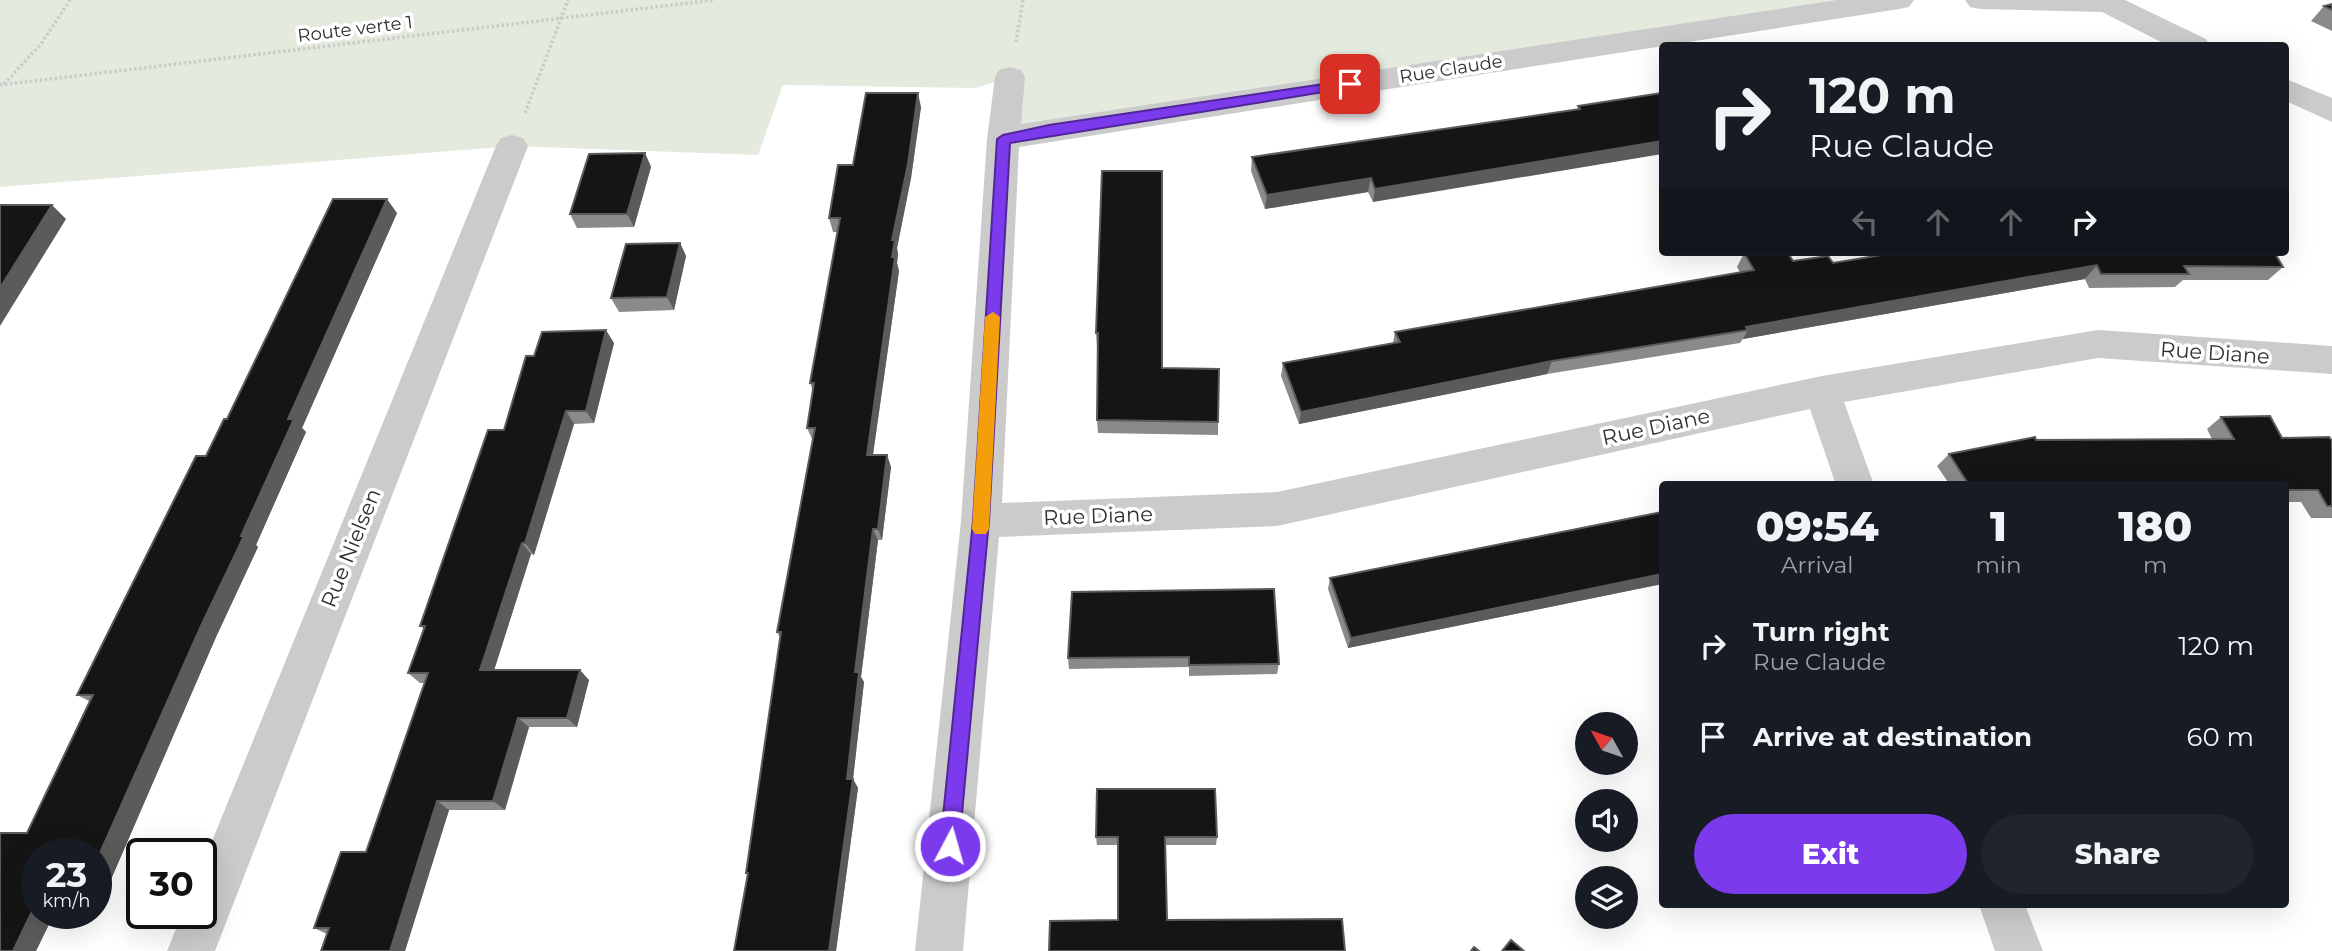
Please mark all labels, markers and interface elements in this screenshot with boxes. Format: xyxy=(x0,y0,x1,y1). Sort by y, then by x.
street label: Route verte 1 xyxy=(296,11,414,47)
street label: Rue Claude xyxy=(1398,50,1504,88)
pin xyxy=(1320,54,1380,114)
icon: arrive xyxy=(1331,65,1369,103)
text: 120 m xyxy=(1809,66,1956,125)
icon: right xyxy=(1694,70,1785,161)
text: Rue Claude xyxy=(1809,126,1994,165)
icon: left xyxy=(1846,203,1884,241)
icon: ahead xyxy=(1919,203,1957,241)
icon: ahead xyxy=(1992,203,2030,241)
icon: right xyxy=(2065,203,2103,241)
street label: Rue Diane xyxy=(2159,336,2271,369)
street label: Rue Diane xyxy=(1600,403,1712,450)
street label: Rue Nielsen xyxy=(315,485,386,611)
text: 09:54 xyxy=(1756,500,1879,552)
text: 1 xyxy=(1990,500,2007,552)
text: 180 xyxy=(2118,500,2192,552)
street label: Rue Diane xyxy=(1043,501,1153,530)
text: Arrival xyxy=(1781,551,1853,579)
text: min xyxy=(1975,551,2022,579)
text: m xyxy=(2143,551,2167,579)
text: Turn right xyxy=(1753,616,1889,648)
icon: right xyxy=(1694,627,1732,665)
text: 120 m xyxy=(2178,630,2254,662)
text: Rue Claude xyxy=(1753,648,1886,676)
north arrow xyxy=(1575,712,1638,775)
map controls xyxy=(1575,712,1638,929)
icon: arrive xyxy=(1694,718,1732,756)
text: Arrive at destination xyxy=(1753,721,2032,753)
text: 60 m xyxy=(2187,721,2254,753)
button: sound xyxy=(1575,789,1638,852)
position arrow xyxy=(913,809,987,883)
button: Exit xyxy=(1694,814,1967,894)
button: Share xyxy=(1981,814,2254,894)
speed limit sign: 30 xyxy=(126,838,217,929)
text: 23 xyxy=(46,853,87,896)
button: layers xyxy=(1575,866,1638,929)
text: km/h xyxy=(42,890,91,912)

